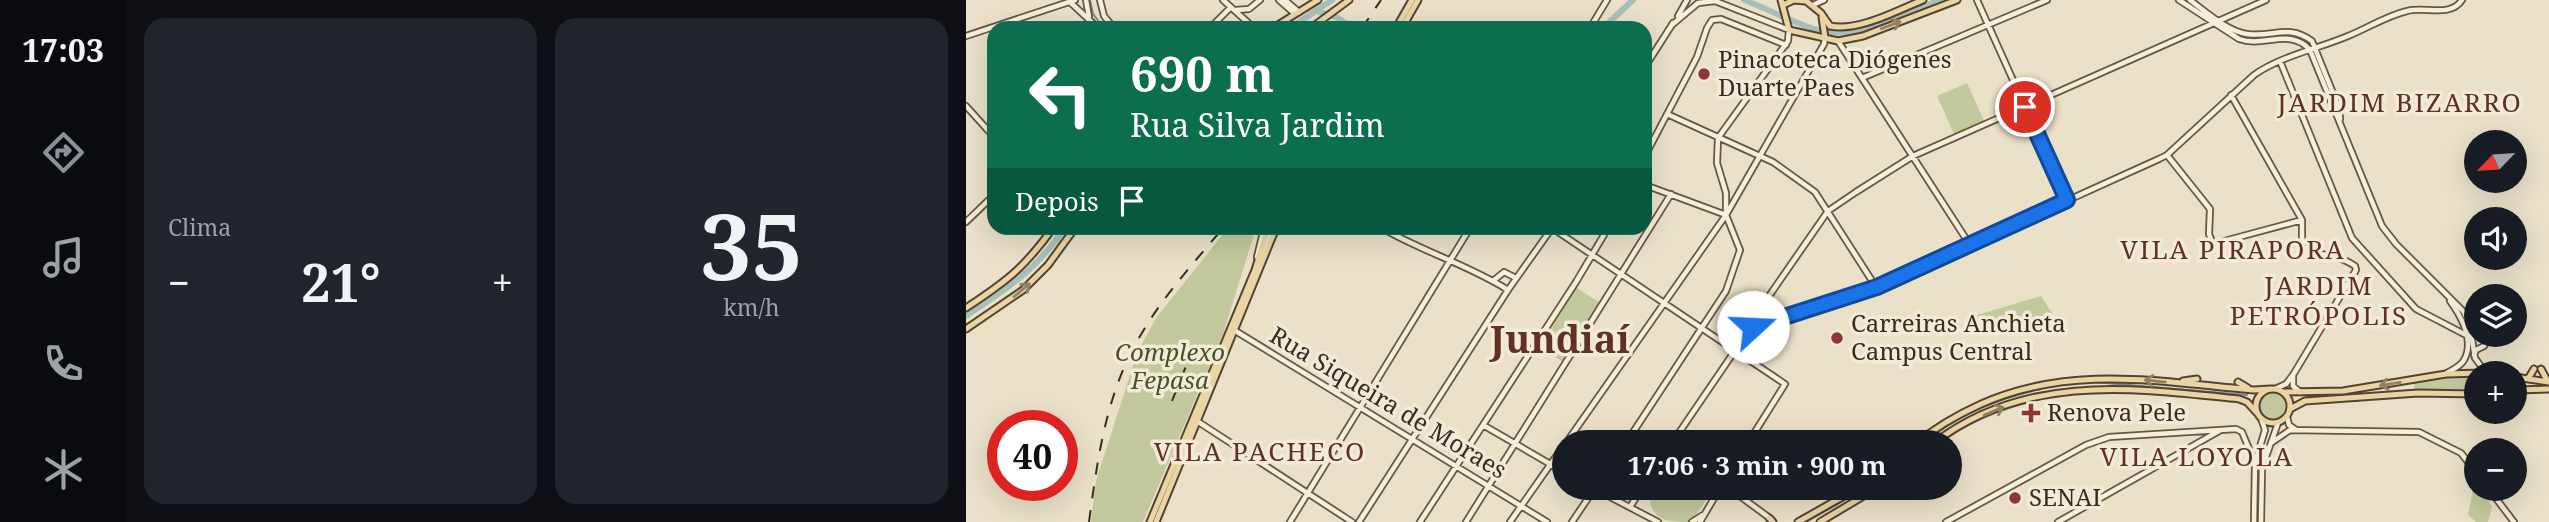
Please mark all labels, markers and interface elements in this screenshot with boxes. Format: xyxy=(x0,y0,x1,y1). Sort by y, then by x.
one-way arrow xyxy=(1879,18,1901,31)
text: 17:03 xyxy=(22,28,104,71)
text: 690 m xyxy=(1130,40,1274,106)
place label: Pinacoteca Diógenes Duarte Paes xyxy=(1718,42,1952,103)
icon: left xyxy=(1015,49,1106,140)
marker: Pinacoteca Diógenes Duarte Paes xyxy=(1696,66,1712,82)
pin xyxy=(1995,77,2055,137)
district label: JARDIM BIZARRO xyxy=(2276,84,2523,120)
icon: arrive xyxy=(2006,88,2044,126)
text: Rua Silva Jardim xyxy=(1130,103,1385,146)
icon: directions xyxy=(39,128,88,177)
north arrow xyxy=(2464,130,2527,192)
map controls xyxy=(2464,130,2527,501)
icon: arrive xyxy=(1113,182,1151,220)
text: 35 xyxy=(700,183,803,307)
text: Depois xyxy=(1015,183,1099,219)
button: sound xyxy=(2464,207,2527,270)
text: Clima xyxy=(168,211,231,243)
district label: VILA PIRAPORA xyxy=(2120,231,2346,267)
icon: music xyxy=(39,233,88,282)
text: 21° xyxy=(301,246,381,317)
text: − xyxy=(168,256,190,308)
text: + xyxy=(492,256,513,308)
district label: JARDIM PETRÓPOLIS xyxy=(2230,267,2408,333)
one-way arrow xyxy=(1013,282,1031,298)
button: layers xyxy=(2464,284,2527,347)
position arrow xyxy=(1716,290,1790,364)
text: km/h xyxy=(723,291,780,323)
place label: Carreiras Anchieta Campus Central xyxy=(1851,306,2066,367)
district label: Jundiaí xyxy=(1489,312,1631,364)
street label: Rua Siqueira de Moraes xyxy=(1264,318,1513,486)
marker: Carreiras Anchieta Campus Central xyxy=(1829,330,1845,346)
park label: Complexo Fepasa xyxy=(1115,335,1225,396)
icon: phone xyxy=(39,339,88,388)
button: + xyxy=(2464,361,2527,424)
one-way arrow xyxy=(2144,374,2166,387)
one-way arrow xyxy=(2379,378,2402,391)
place label: Renova Pele xyxy=(2047,395,2186,428)
one-way arrow xyxy=(1983,403,2005,416)
marker: Renova Pele xyxy=(2021,403,2041,423)
speed limit sign: 40 xyxy=(987,410,1078,501)
district label: VILA PACHECO xyxy=(1154,433,1366,469)
district label: VILA LOYOLA xyxy=(2100,438,2294,474)
button: − xyxy=(2464,438,2527,501)
icon: climate xyxy=(39,445,88,494)
text: 17:06 · 3 min · 900 m xyxy=(1627,447,1887,483)
place label: SENAI xyxy=(2029,480,2101,513)
marker: SENAI xyxy=(2007,490,2023,506)

